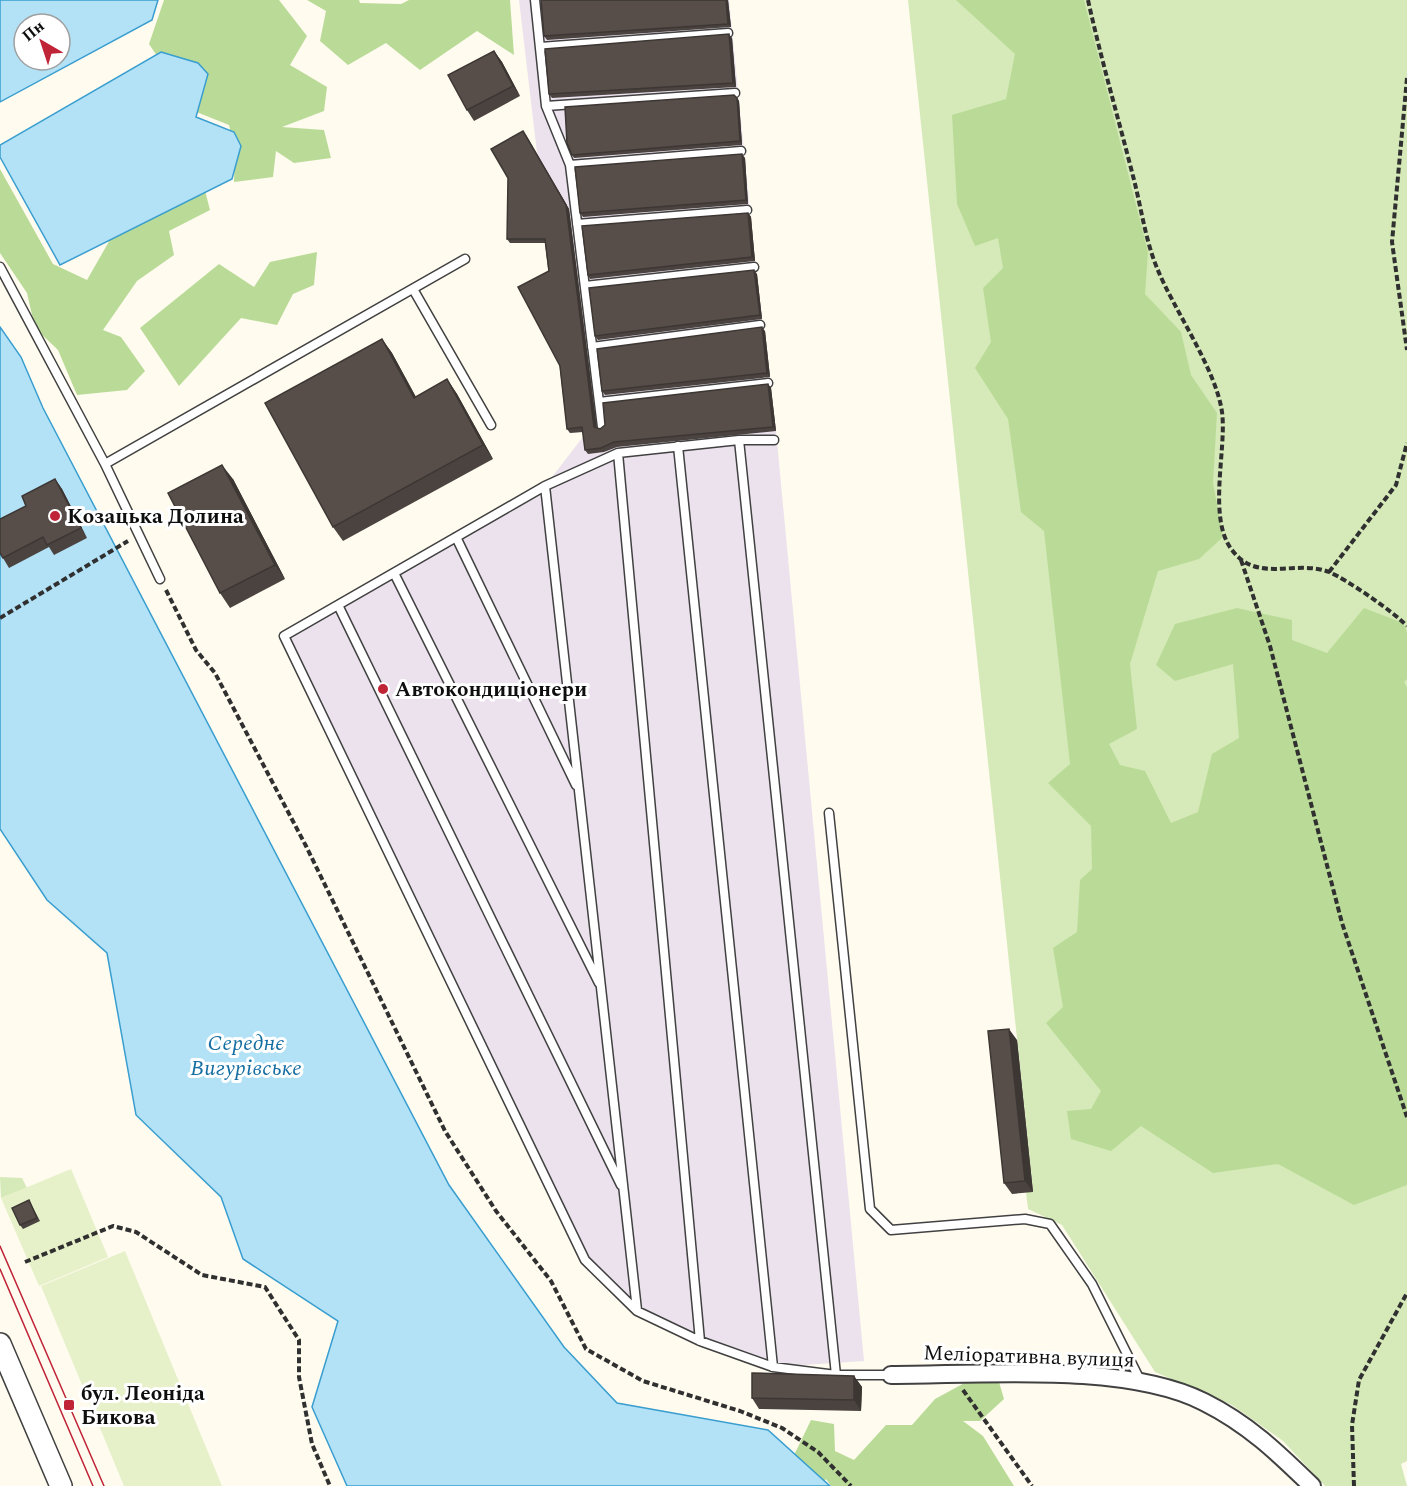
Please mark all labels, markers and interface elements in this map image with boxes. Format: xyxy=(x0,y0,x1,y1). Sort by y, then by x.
north arrow xyxy=(12,12,72,72)
text: Пн xyxy=(17,15,50,48)
place label: Козацька Долина xyxy=(67,501,244,533)
marker: Козацька Долина xyxy=(48,509,62,523)
place label: Автокондиціонери xyxy=(395,674,587,706)
marker: Автокондиціонери xyxy=(376,682,390,696)
water label: Середнє Вигурівське xyxy=(190,1027,302,1085)
street label: Меліоративна вулиця xyxy=(923,1337,1135,1377)
place label: бул. Леоніда Бикова xyxy=(81,1378,205,1434)
marker: бул. Леоніда Бикова xyxy=(62,1398,76,1412)

